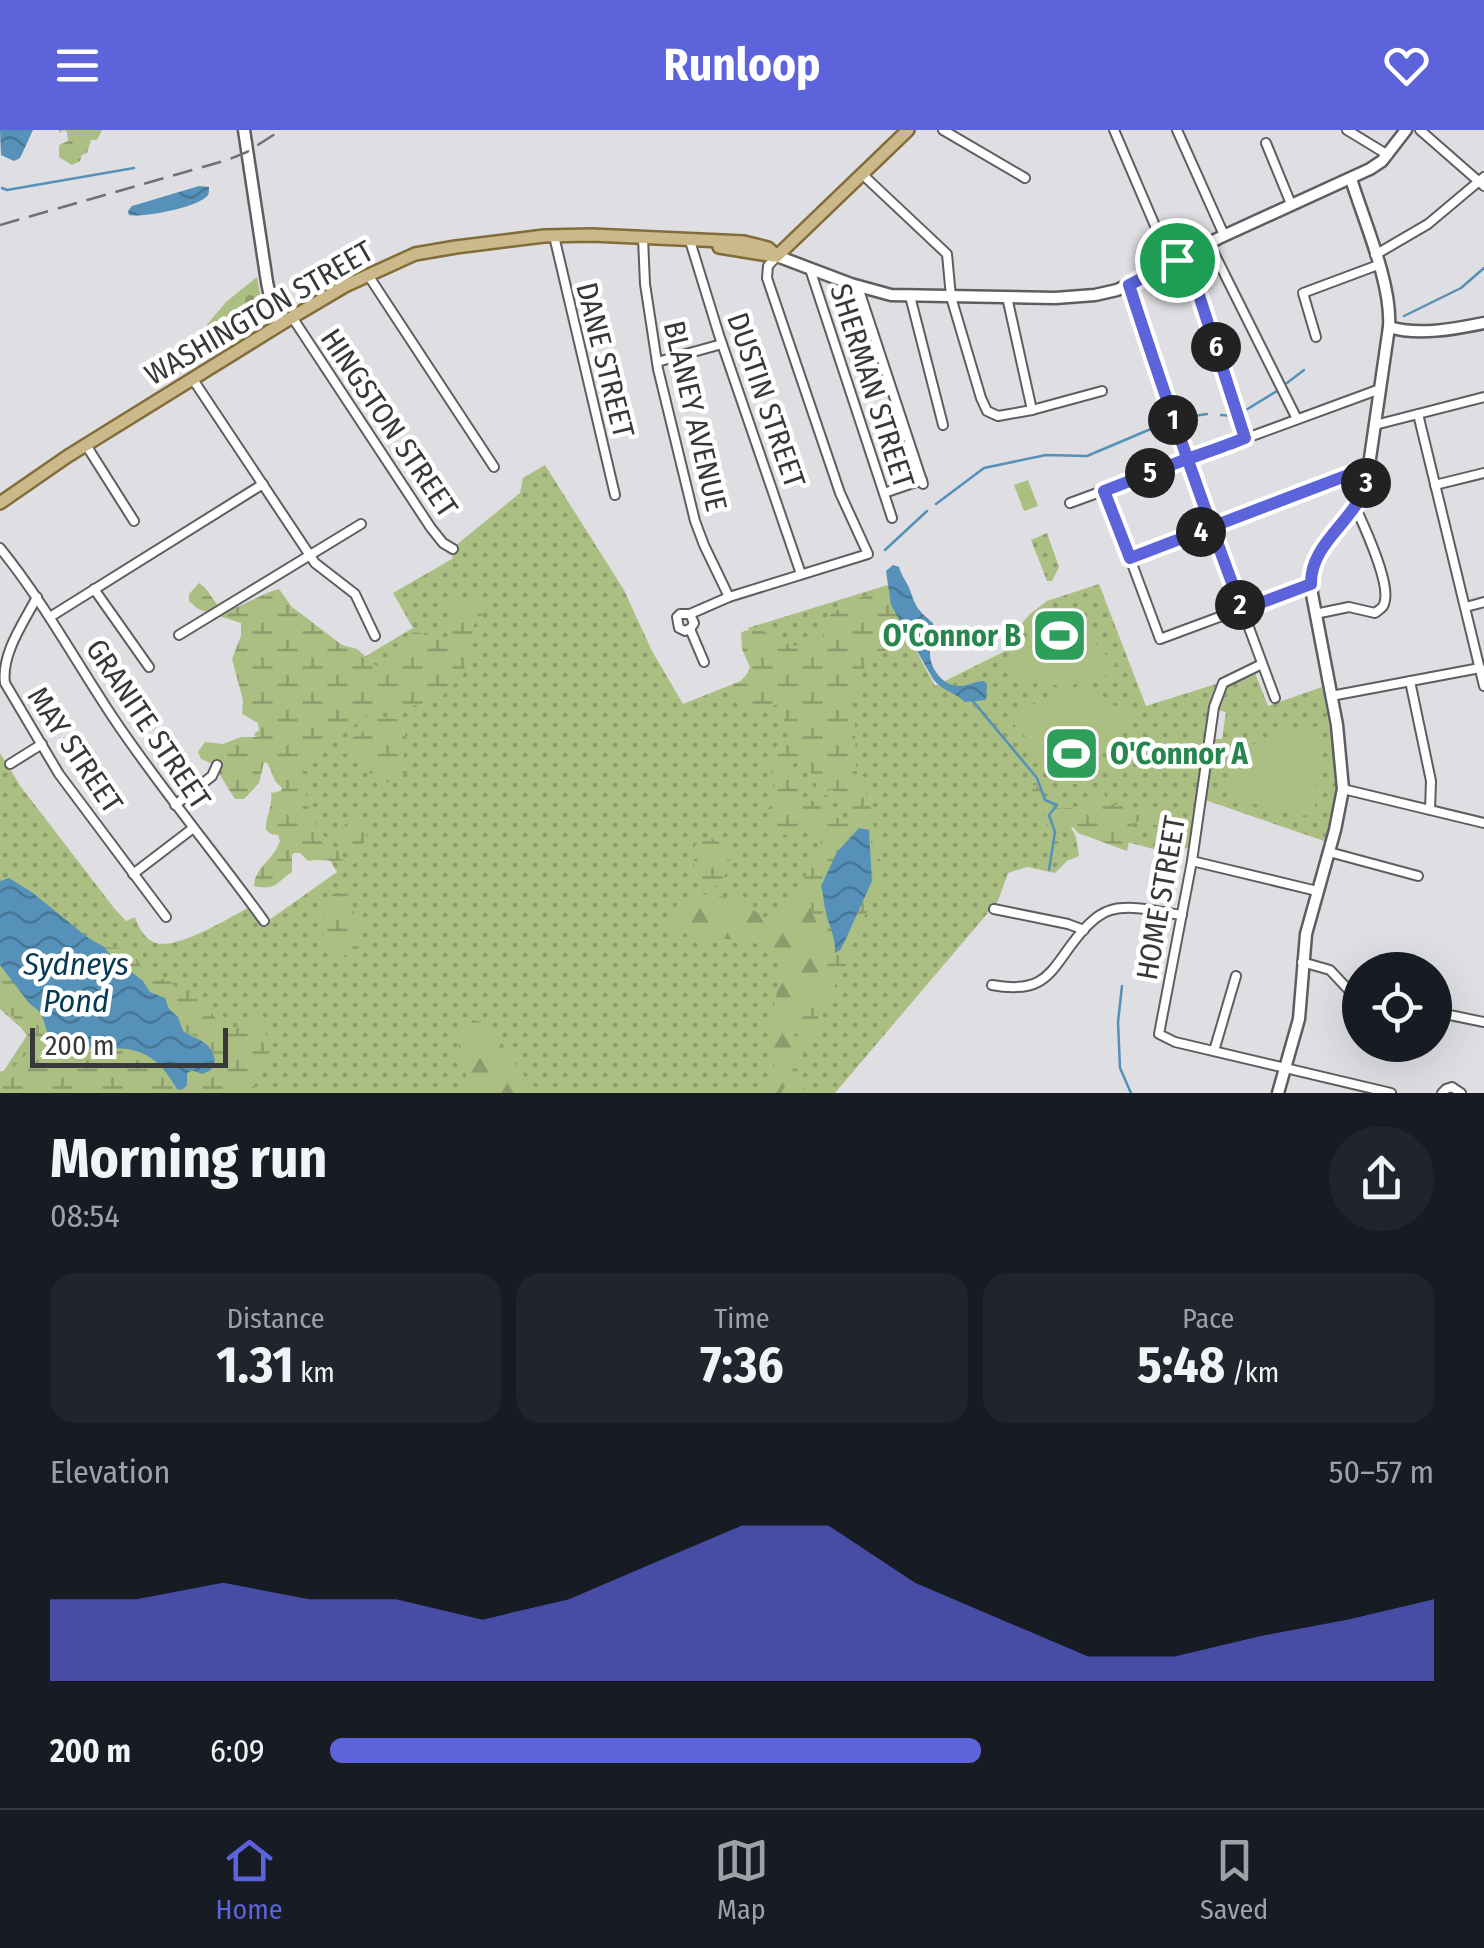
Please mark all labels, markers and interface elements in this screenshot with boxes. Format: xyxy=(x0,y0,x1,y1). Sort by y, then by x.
icon: menu xyxy=(50,38,105,93)
text: Runloop xyxy=(664,38,820,92)
icon: heart xyxy=(1379,38,1434,93)
pin xyxy=(1135,218,1220,303)
street label: WASHINGTON STREET xyxy=(139,233,380,393)
icon: arrive xyxy=(1150,233,1205,288)
street label: DANE STREET xyxy=(568,279,642,441)
street label: SHERMAN STREET xyxy=(822,279,922,493)
street label: DUSTIN STREET xyxy=(719,308,813,492)
street label: BLANEY AVENUE xyxy=(656,317,734,515)
street label: HINGSTON STREET xyxy=(313,322,465,524)
pin: 6 xyxy=(1191,322,1241,372)
text: 6 xyxy=(1209,330,1223,363)
pin: 1 xyxy=(1148,395,1198,445)
text: 1 xyxy=(1167,403,1179,436)
pin: 5 xyxy=(1125,448,1175,498)
text: 5 xyxy=(1143,456,1157,489)
pin: 3 xyxy=(1341,458,1391,508)
text: 3 xyxy=(1359,466,1373,499)
pin: 4 xyxy=(1176,507,1226,557)
text: 4 xyxy=(1194,515,1208,548)
pin: 2 xyxy=(1215,580,1265,630)
text: 2 xyxy=(1234,588,1246,621)
sports icon: O'Connor B xyxy=(1030,606,1090,666)
place label: O'Connor B xyxy=(883,618,1021,654)
street label: GRANITE STREET xyxy=(78,632,218,816)
street label: MAY STREET xyxy=(20,680,130,820)
sports icon: O'Connor A xyxy=(1041,724,1101,784)
place label: O'Connor A xyxy=(1110,736,1248,772)
street label: HOME STREET xyxy=(1129,813,1193,983)
water label: Sydneys Pond xyxy=(22,945,129,1020)
map controls xyxy=(1342,952,1452,1062)
button: locate xyxy=(1342,952,1452,1062)
scale bar xyxy=(30,1023,228,1068)
text: 200 m xyxy=(45,1029,115,1062)
text: Morning run xyxy=(50,1126,327,1192)
button: share xyxy=(1329,1126,1434,1231)
text: 08:54 xyxy=(50,1197,120,1235)
text: Distance xyxy=(227,1302,325,1335)
text: Time xyxy=(714,1302,770,1335)
text: Pace xyxy=(1182,1302,1234,1335)
text: 1.31 xyxy=(216,1335,294,1395)
text: 7:36 xyxy=(700,1335,784,1395)
text: 5:48 xyxy=(1137,1335,1225,1395)
text: km xyxy=(294,1356,335,1389)
text: /km xyxy=(1225,1356,1279,1389)
text: Elevation xyxy=(50,1453,170,1491)
text: 50–57 m xyxy=(1329,1453,1434,1491)
text: 200 m xyxy=(50,1732,131,1770)
text: 6:09 xyxy=(210,1732,265,1770)
tab: Home xyxy=(216,1833,283,1926)
tab: Map xyxy=(714,1833,769,1926)
tab: Saved xyxy=(1200,1833,1268,1926)

